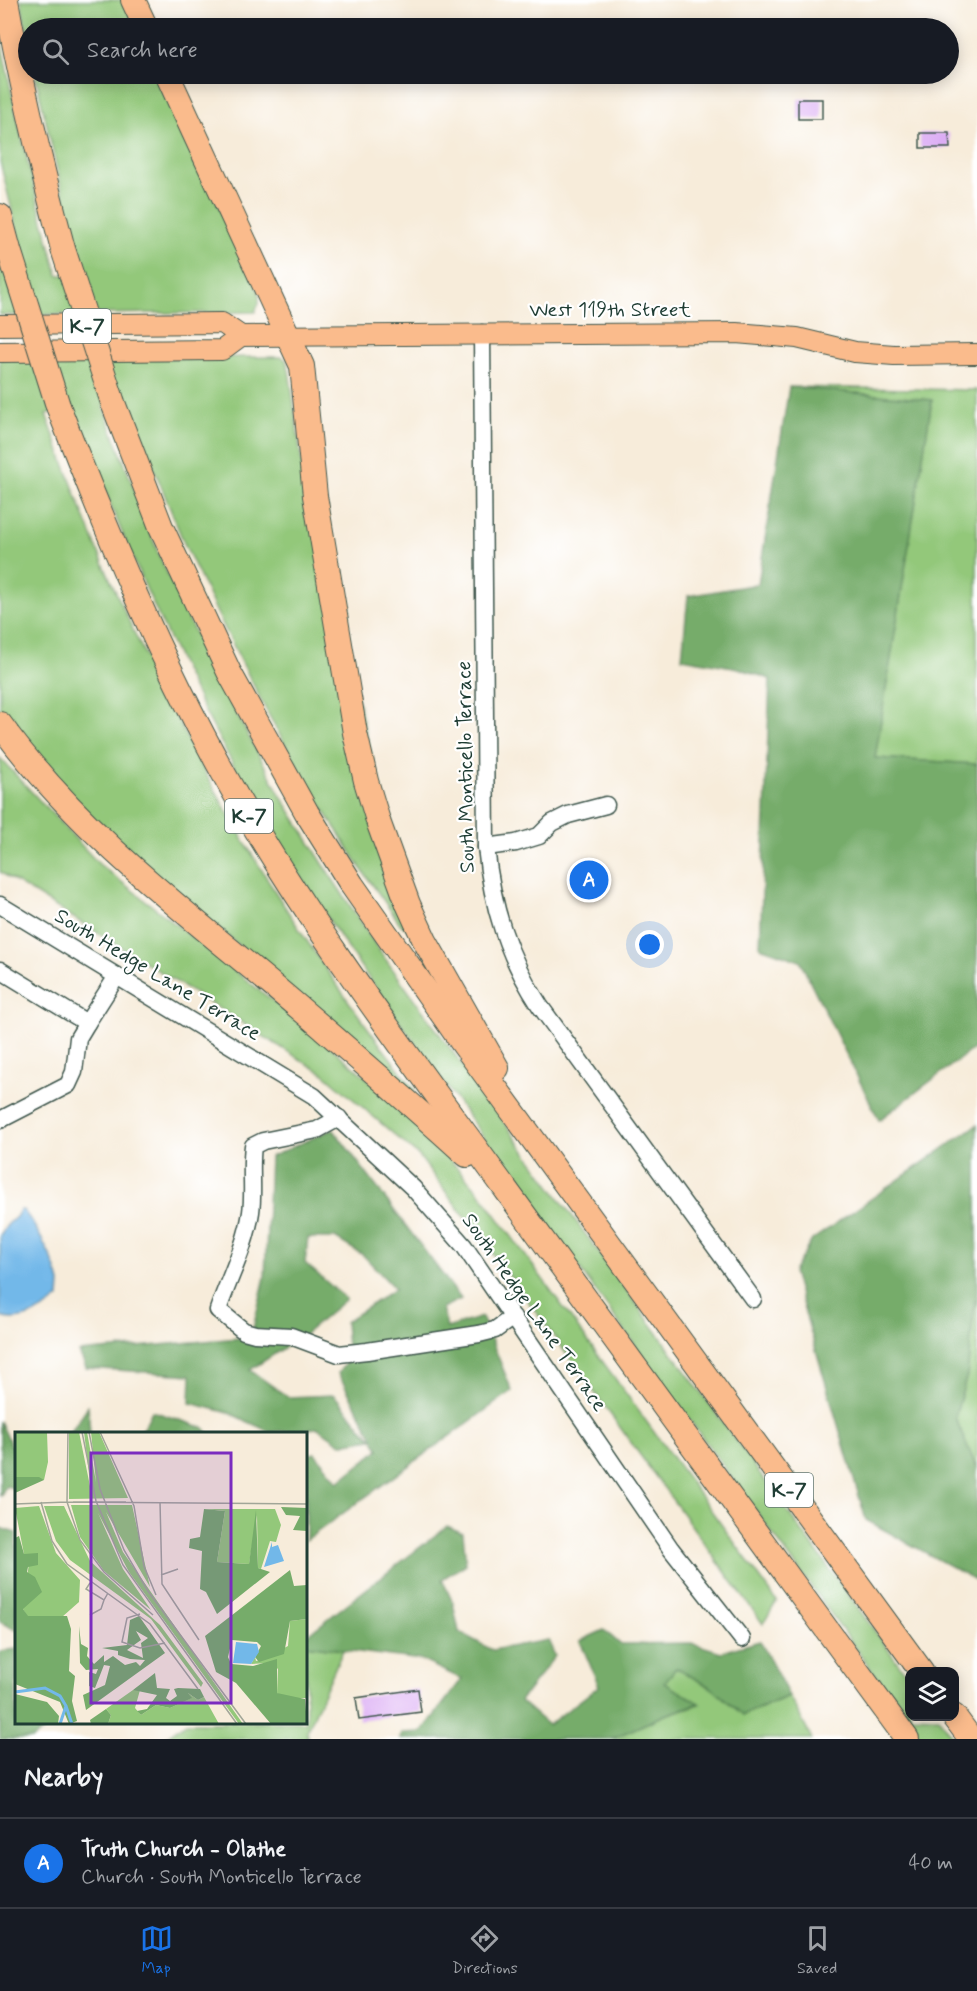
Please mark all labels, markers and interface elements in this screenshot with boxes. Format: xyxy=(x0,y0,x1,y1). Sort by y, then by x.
search box xyxy=(18,18,959,84)
icon: search xyxy=(39,35,72,68)
text: Search here xyxy=(87,37,198,65)
street label: West 119th Street xyxy=(529,296,691,324)
road number: K-7 xyxy=(63,309,111,343)
street label: South Monticello Terrace xyxy=(450,661,482,873)
road number: K-7 xyxy=(225,799,273,833)
pin: A xyxy=(570,858,608,902)
street label: South Hedge Lane Terrace xyxy=(49,902,266,1049)
your location xyxy=(635,930,664,959)
street label: South Hedge Lane Terrace xyxy=(454,1208,613,1418)
inset map xyxy=(15,1432,308,1724)
road number: K-7 xyxy=(765,1473,813,1507)
map controls xyxy=(905,1667,959,1721)
button: layers xyxy=(905,1667,959,1721)
text: Nearby xyxy=(24,1761,103,1795)
text: Truth Church - Olathe xyxy=(81,1836,286,1864)
text: A xyxy=(37,1850,50,1877)
text: 40 m xyxy=(909,1850,953,1877)
text: Church · South Monticello Terrace xyxy=(81,1864,362,1891)
tab: Map xyxy=(140,1922,173,1979)
tab: Directions xyxy=(452,1922,518,1979)
tab: Saved xyxy=(797,1922,837,1979)

